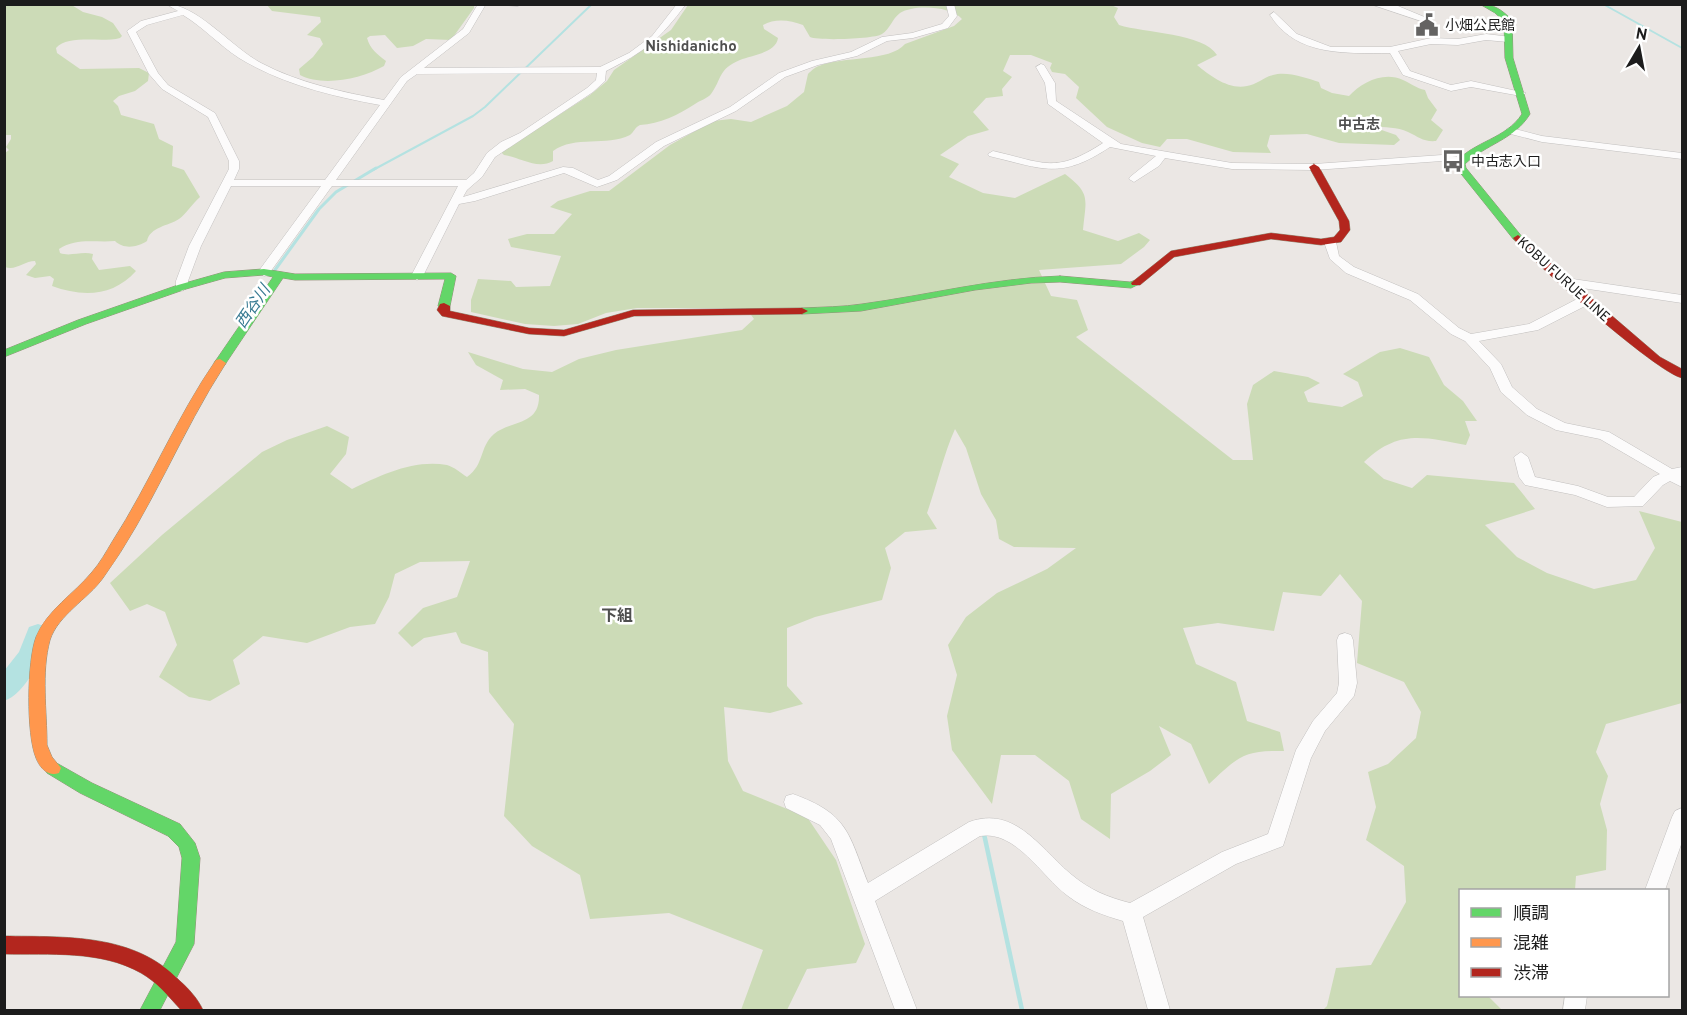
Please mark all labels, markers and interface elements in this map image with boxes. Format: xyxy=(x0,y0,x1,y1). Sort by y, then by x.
public building icon: 小畑公民館 xyxy=(1414,12,1440,38)
place label: 小畑公民館 xyxy=(1445,18,1515,35)
north arrow xyxy=(1609,18,1669,78)
text: N xyxy=(1634,24,1649,46)
district label: Nishidanicho xyxy=(645,38,737,57)
district label: 中古志 xyxy=(1338,117,1380,134)
bus stop icon: 中古志入口 xyxy=(1440,148,1466,174)
place label: 中古志入口 xyxy=(1471,154,1541,171)
street label: KOBU FURUE LINE xyxy=(1513,234,1613,326)
water label: 西谷川 xyxy=(232,280,276,333)
district label: 下組 xyxy=(601,607,633,627)
legend xyxy=(1459,889,1669,997)
text: 順調 xyxy=(1513,903,1549,926)
text: 混雑 xyxy=(1513,933,1549,956)
text: 渋滞 xyxy=(1513,963,1549,986)

